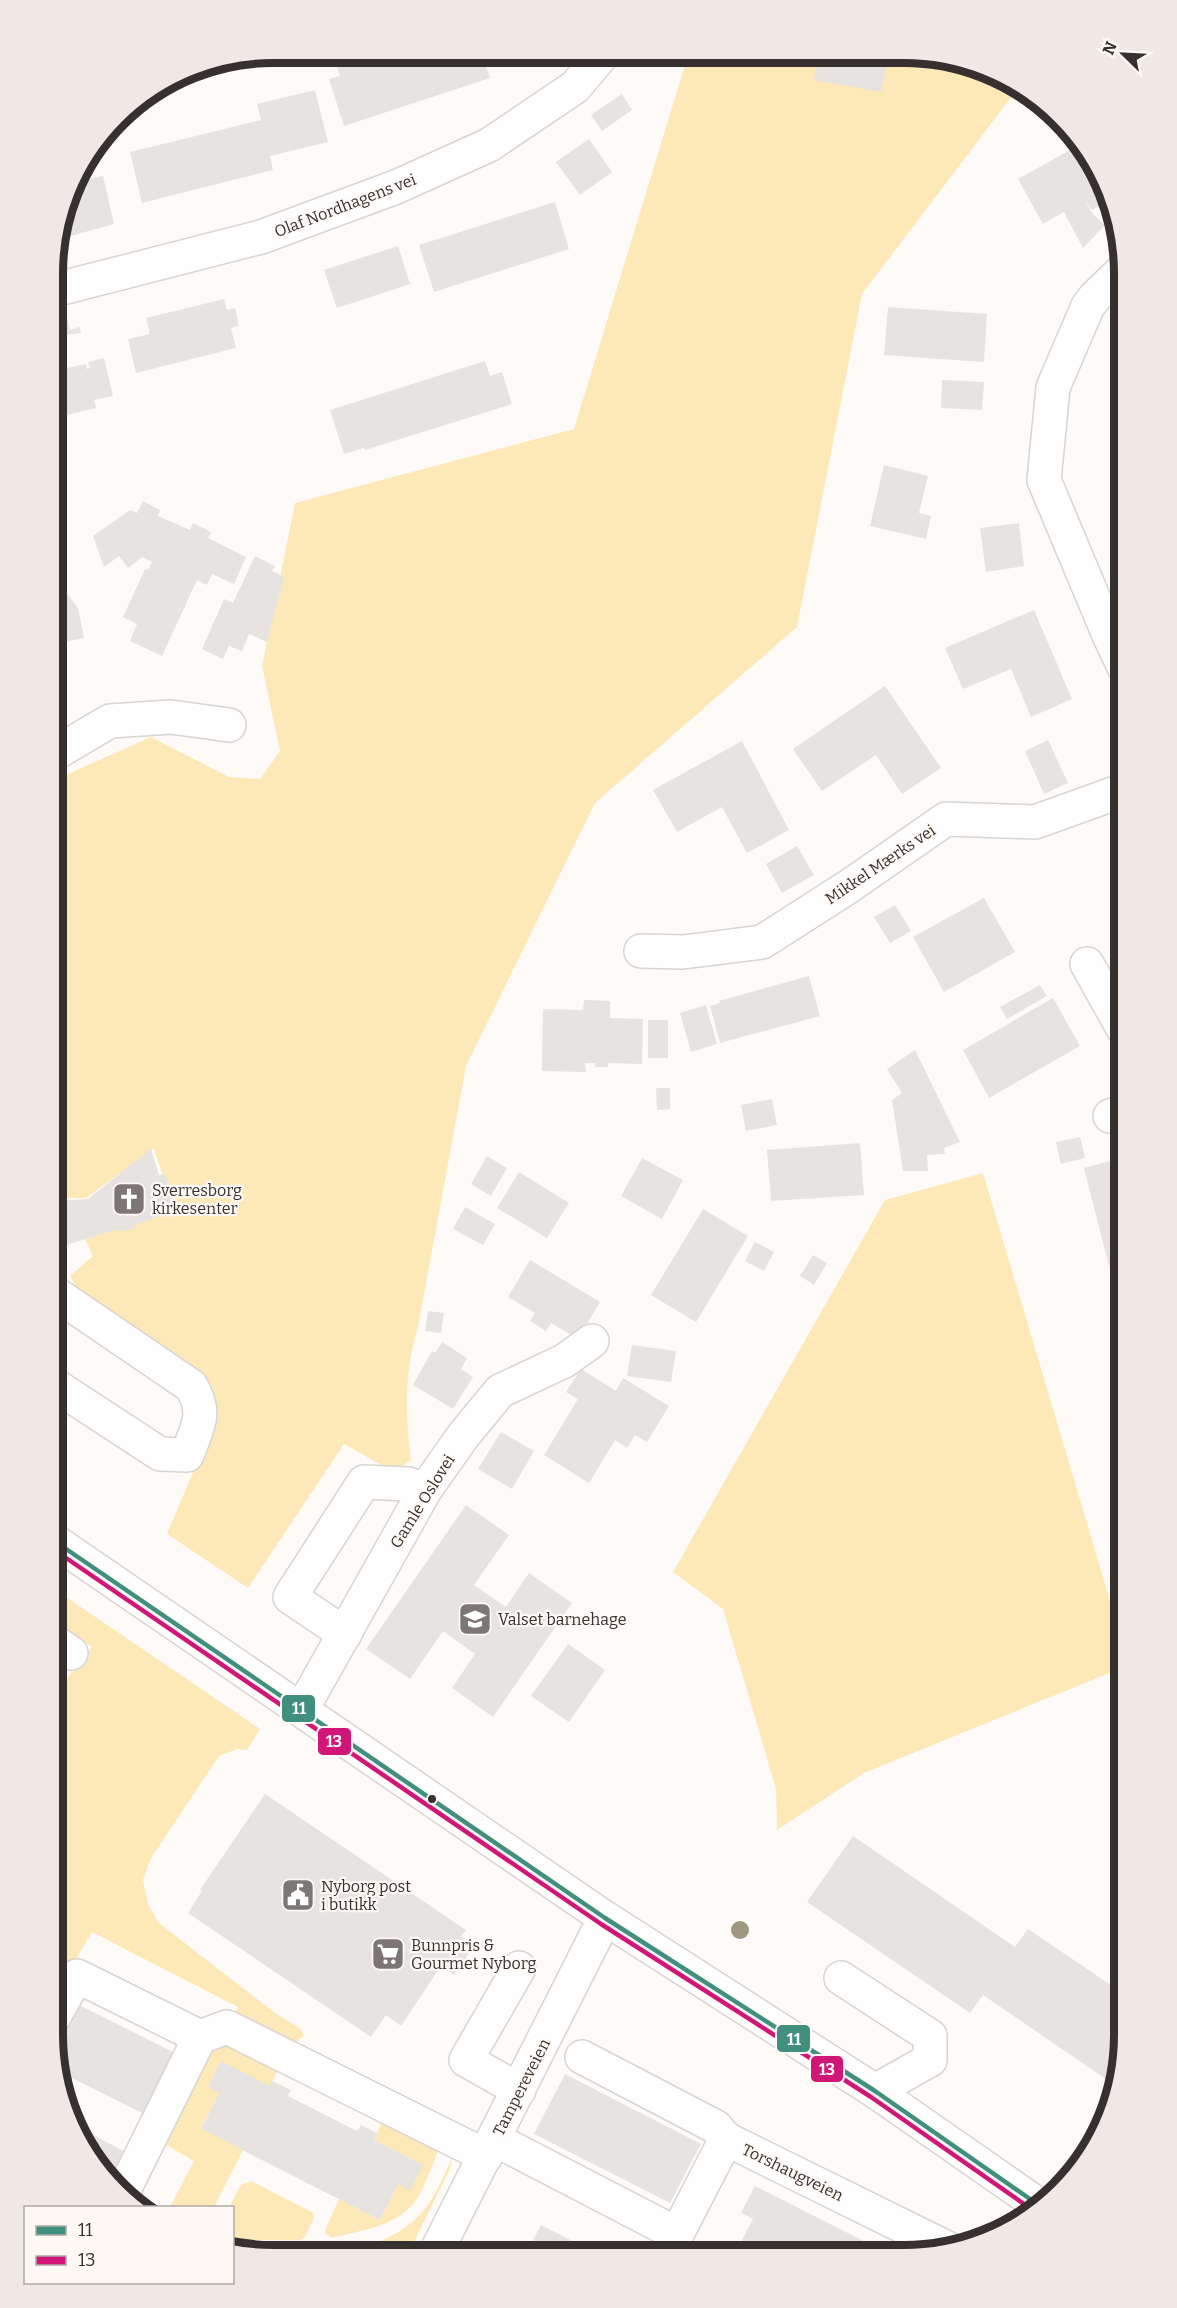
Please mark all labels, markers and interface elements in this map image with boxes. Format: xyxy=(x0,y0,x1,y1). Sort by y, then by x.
north arrow xyxy=(1093,24,1153,84)
text: N xyxy=(1099,39,1121,58)
street label: Olaf Nordhagens vei xyxy=(272,170,419,241)
street label: Mikkel Mærks vei xyxy=(822,820,939,908)
church icon: Sverresborg kirkesenter xyxy=(111,1181,147,1217)
place label: Sverresborg kirkesenter xyxy=(152,1181,242,1218)
street label: Gamle Oslovei xyxy=(386,1451,459,1552)
school or university icon: Valset barnehage xyxy=(457,1601,493,1637)
place label: Valset barnehage xyxy=(498,1610,626,1629)
line badge: 11 xyxy=(281,1694,316,1723)
text: 11 xyxy=(292,1699,306,1718)
line badge: 13 xyxy=(317,1727,352,1756)
text: 13 xyxy=(326,1732,342,1751)
unlabelled marker xyxy=(426,1793,438,1805)
public building icon: Nyborg post i butikk xyxy=(280,1877,316,1913)
place label: Nyborg post i butikk xyxy=(321,1877,411,1914)
supermarket icon: Bunnpris & Gourmet Nyborg xyxy=(370,1936,406,1972)
place label: Bunnpris & Gourmet Nyborg xyxy=(411,1936,536,1973)
line badge: 11 xyxy=(776,2024,811,2053)
text: 11 xyxy=(787,2030,801,2049)
street label: Tampereveien xyxy=(489,2035,554,2139)
line badge: 13 xyxy=(810,2055,844,2083)
text: 13 xyxy=(819,2060,835,2079)
street label: Torshaugveien xyxy=(739,2140,846,2205)
legend xyxy=(24,2206,234,2284)
text: 11 xyxy=(78,2219,93,2241)
text: 13 xyxy=(78,2249,96,2271)

